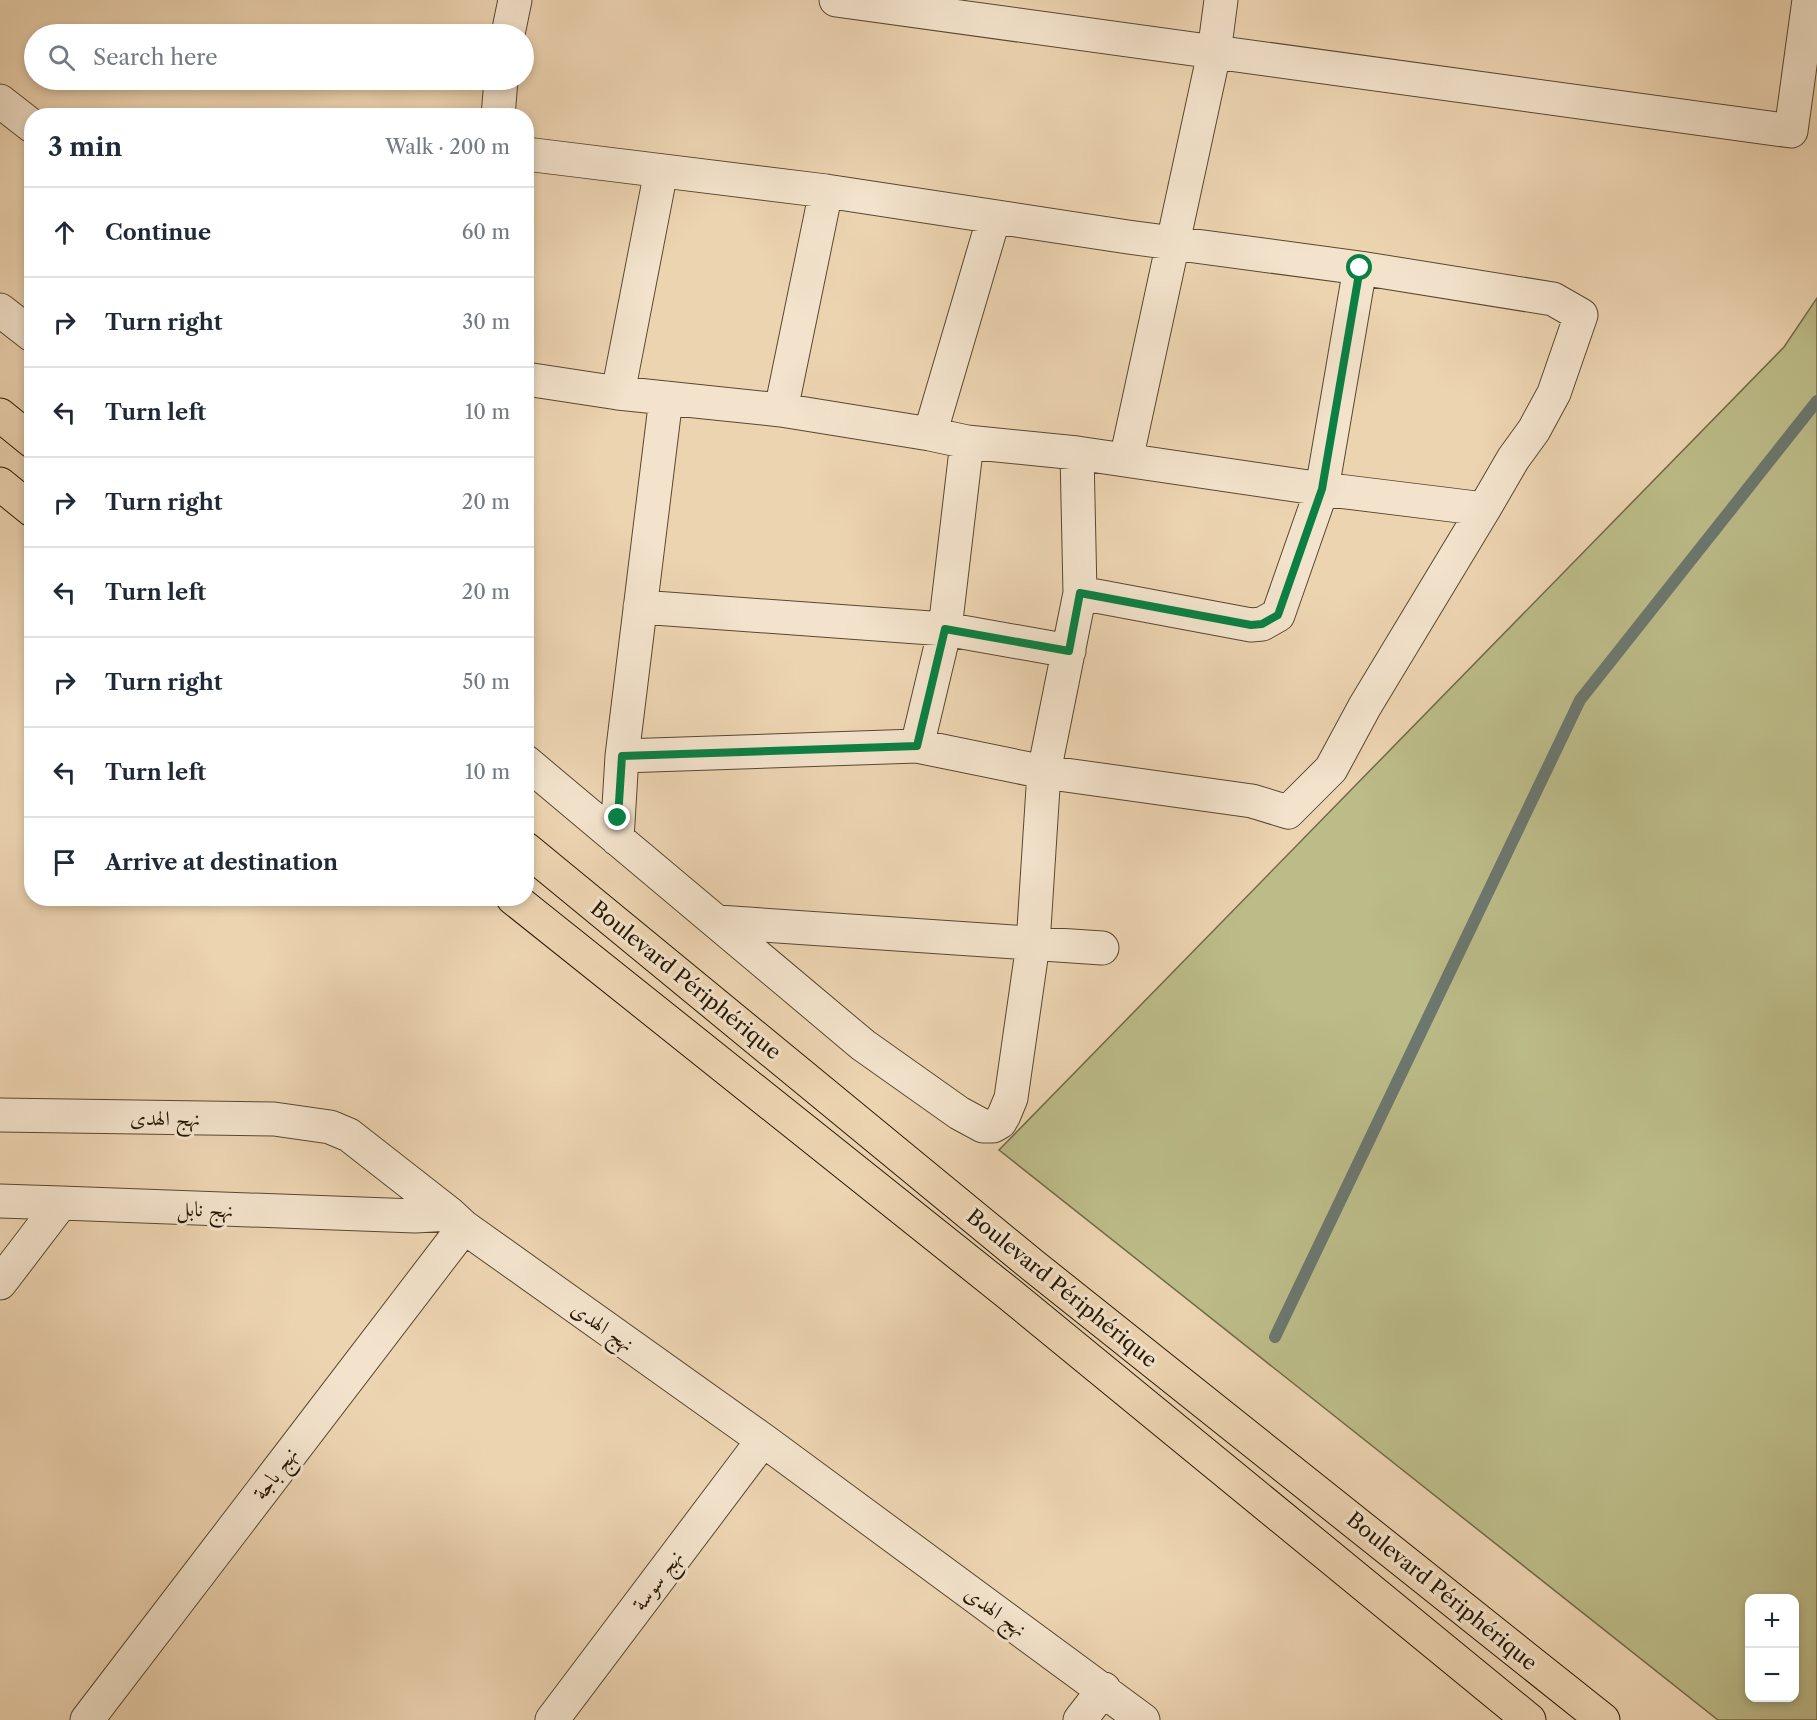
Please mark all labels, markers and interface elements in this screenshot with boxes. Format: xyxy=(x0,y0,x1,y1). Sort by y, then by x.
search box xyxy=(24,24,534,90)
icon: search xyxy=(45,41,78,74)
text: Search here xyxy=(93,44,218,71)
text: 3 min xyxy=(48,131,122,163)
text: Walk · 200 m xyxy=(385,135,510,159)
icon: ahead xyxy=(48,216,81,249)
text: Continue xyxy=(105,219,211,246)
text: 60 m xyxy=(462,220,510,244)
route start xyxy=(1346,254,1372,280)
icon: right xyxy=(48,306,81,339)
text: Turn right xyxy=(105,309,223,336)
text: 30 m xyxy=(462,310,510,334)
icon: left xyxy=(48,396,81,429)
text: Turn left xyxy=(105,399,206,426)
text: 10 m xyxy=(465,400,510,424)
icon: right xyxy=(48,486,81,519)
text: Turn right xyxy=(105,489,223,516)
text: 20 m xyxy=(462,490,510,514)
icon: left xyxy=(48,576,81,609)
text: Turn left xyxy=(105,579,206,606)
text: 20 m xyxy=(462,580,510,604)
icon: right xyxy=(48,666,81,699)
text: Turn right xyxy=(105,669,223,696)
text: 50 m xyxy=(463,670,510,694)
icon: left xyxy=(48,756,81,789)
text: Turn left xyxy=(105,759,206,786)
text: 10 m xyxy=(465,760,510,784)
route end xyxy=(604,804,630,830)
icon: arrive xyxy=(48,846,81,879)
text: Arrive at destination xyxy=(105,849,338,876)
street label: Boulevard Périphérique xyxy=(586,895,786,1065)
street label: نهج الهدى xyxy=(129,1105,200,1138)
street label: نهج نابل xyxy=(176,1196,234,1229)
street label: Boulevard Périphérique xyxy=(962,1203,1162,1373)
street label: نهج الهدى xyxy=(563,1296,639,1362)
street label: نهج باجة xyxy=(247,1442,309,1509)
street label: Boulevard Périphérique xyxy=(1342,1506,1542,1676)
street label: نهج سوسة xyxy=(626,1545,693,1619)
street label: نهج الهدى xyxy=(956,1580,1032,1647)
map controls xyxy=(1745,1594,1799,1702)
button: + xyxy=(1745,1594,1799,1648)
button: − xyxy=(1745,1648,1799,1702)

